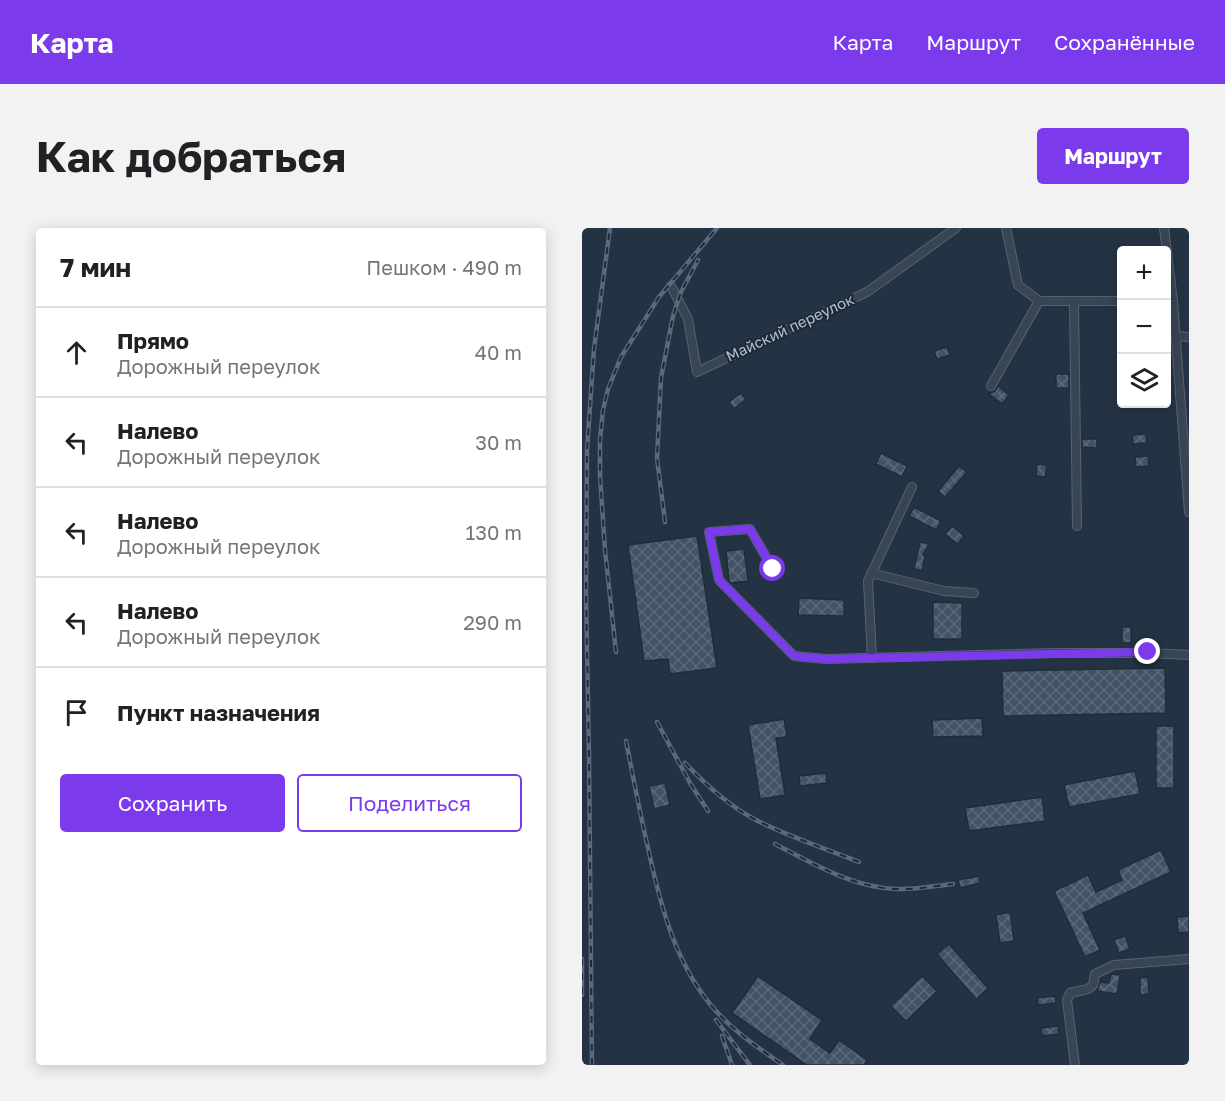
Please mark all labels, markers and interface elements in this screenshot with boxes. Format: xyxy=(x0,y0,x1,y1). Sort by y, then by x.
text: Карта xyxy=(30,26,114,59)
text: Карта xyxy=(832,29,893,55)
text: Маршрут xyxy=(926,29,1021,55)
text: Сохранённые xyxy=(1054,29,1195,55)
button: Маршрут xyxy=(1037,128,1189,184)
text: Как добраться xyxy=(36,131,346,181)
map controls xyxy=(1117,246,1171,408)
button: + xyxy=(1117,246,1171,300)
text: 7 мин xyxy=(60,252,131,283)
text: Пешком · 490 m xyxy=(366,255,522,279)
street label: Майский переулок xyxy=(723,289,857,365)
button: − xyxy=(1117,300,1171,354)
text: Прямо xyxy=(117,327,189,354)
icon: ahead xyxy=(60,336,93,369)
text: 40 m xyxy=(475,340,522,364)
text: Дорожный переулок xyxy=(117,354,320,378)
button: layers xyxy=(1117,354,1171,408)
text: Налево xyxy=(117,417,199,444)
icon: left xyxy=(60,426,93,459)
text: 30 m xyxy=(475,430,522,454)
text: Дорожный переулок xyxy=(117,444,320,468)
text: Налево xyxy=(117,507,199,534)
icon: left xyxy=(60,516,93,549)
text: 130 m xyxy=(466,520,522,544)
text: Дорожный переулок xyxy=(117,534,320,558)
route start xyxy=(759,555,785,581)
text: Налево xyxy=(117,597,199,624)
icon: left xyxy=(60,606,93,639)
text: 290 m xyxy=(463,610,522,634)
text: Дорожный переулок xyxy=(117,624,320,648)
route end xyxy=(1134,638,1160,664)
icon: arrive xyxy=(60,696,93,729)
text: Пункт назначения xyxy=(117,699,320,726)
button: Сохранить xyxy=(60,774,285,832)
button: Поделиться xyxy=(297,774,522,832)

